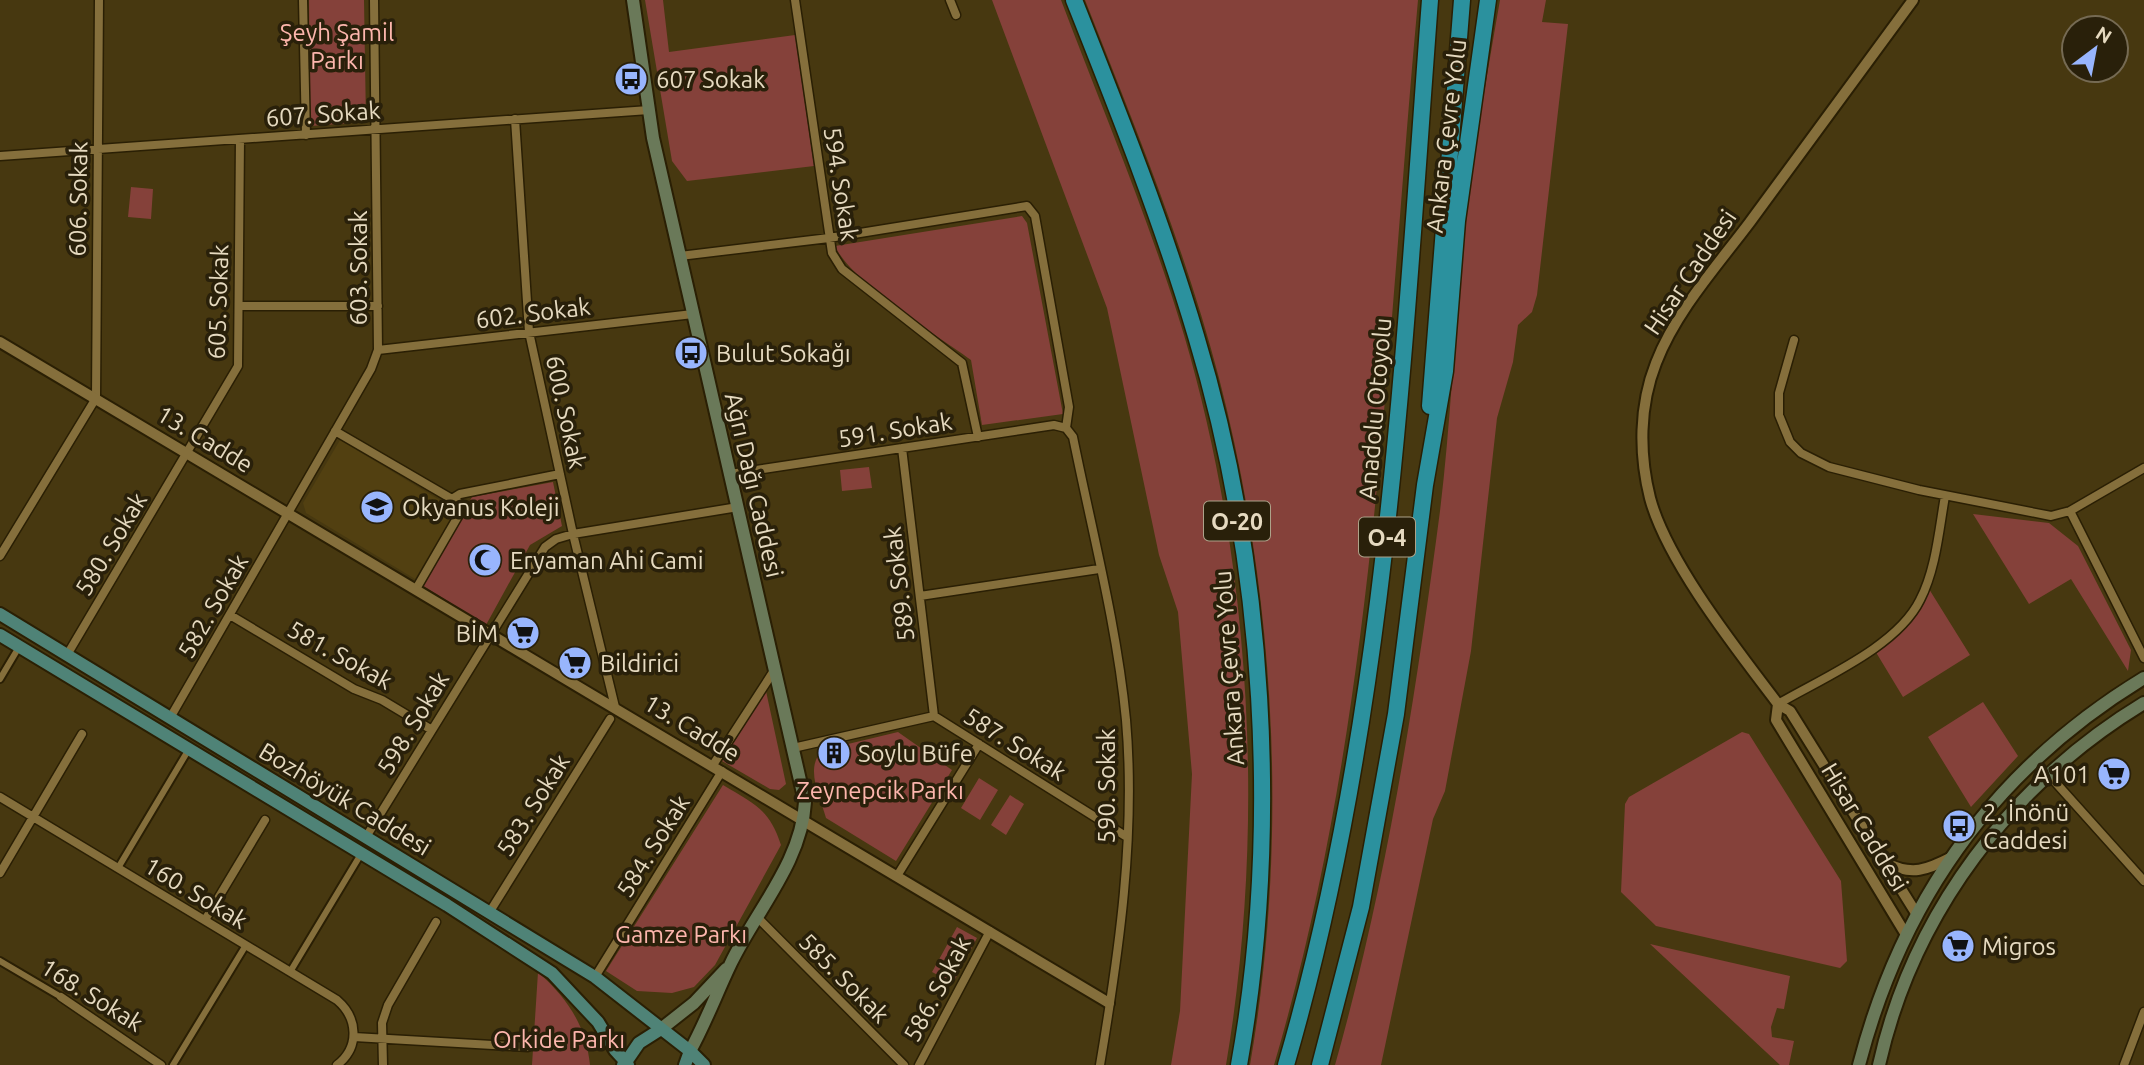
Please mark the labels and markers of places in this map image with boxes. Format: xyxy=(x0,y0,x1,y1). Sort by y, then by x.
bus stop icon: 607 Sokak xyxy=(612,60,650,98)
place label: 607 Sokak xyxy=(656,66,765,93)
bus stop icon: Bulut Sokağı xyxy=(672,334,710,372)
place label: Bulut Sokağı xyxy=(716,340,851,367)
school or university icon: Okyanus Koleji xyxy=(358,488,396,526)
place label: Okyanus Koleji xyxy=(402,494,560,521)
mosque icon: Eryaman Ahi Cami xyxy=(466,541,504,579)
place label: Eryaman Ahi Cami xyxy=(510,547,703,574)
supermarket icon: BİM xyxy=(504,614,542,652)
place label: BİM xyxy=(456,620,498,647)
supermarket icon: Bildirici xyxy=(556,644,594,682)
place label: Bildirici xyxy=(600,650,679,677)
building icon: Soylu Büfe xyxy=(815,734,853,772)
place label: Soylu Büfe xyxy=(858,740,973,767)
supermarket icon: A101 xyxy=(2095,755,2133,793)
place label: A101 xyxy=(2034,761,2090,788)
place label: 2. İnönü Caddesi xyxy=(1983,799,2069,854)
bus stop icon: 2. İnönü Caddesi xyxy=(1940,807,1978,845)
supermarket icon: Migros xyxy=(1939,927,1977,965)
place label: Migros xyxy=(1982,933,2056,960)

